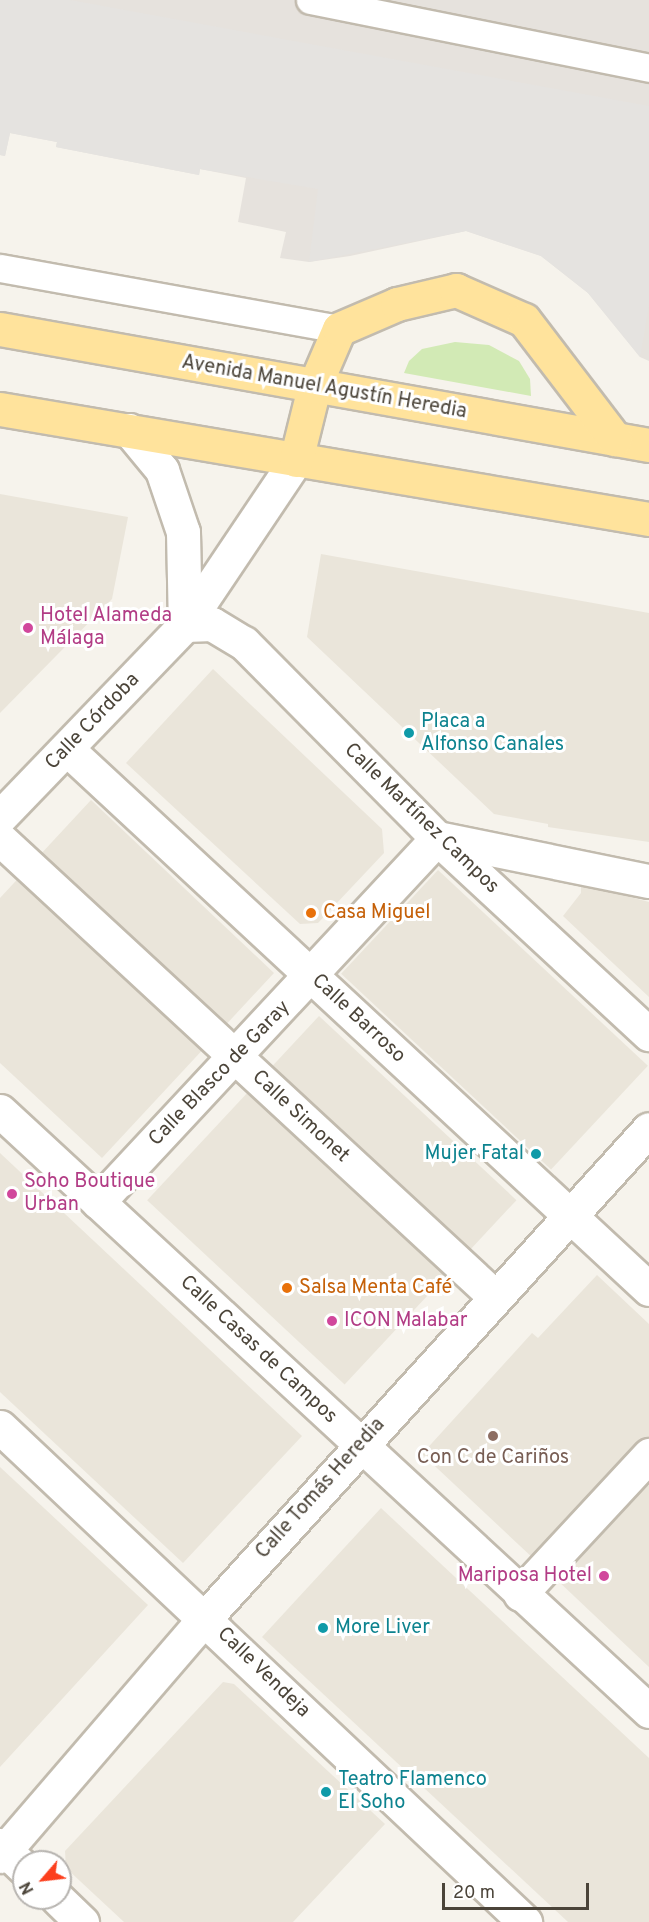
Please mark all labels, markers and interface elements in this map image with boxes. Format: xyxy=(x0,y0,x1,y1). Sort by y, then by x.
street label: Avenida Manuel Agustín Heredia xyxy=(179,351,469,425)
place label: Hotel Alameda Málaga xyxy=(40,604,173,651)
marker: Hotel Alameda Málaga xyxy=(21,621,35,635)
street label: Calle Córdoba xyxy=(41,669,145,775)
place label: Placa a Alfonso Canales xyxy=(421,710,564,757)
marker: Placa a Alfonso Canales xyxy=(402,726,416,740)
street label: Calle Martínez Campos xyxy=(339,739,503,899)
place label: Casa Miguel xyxy=(323,901,430,925)
marker: Casa Miguel xyxy=(304,906,318,920)
street label: Calle Barroso xyxy=(306,969,410,1069)
street label: Calle Blasco de Garay xyxy=(144,996,296,1152)
street label: Calle Simonet xyxy=(246,1066,354,1168)
place label: Mujer Fatal xyxy=(424,1142,524,1166)
marker: Mujer Fatal xyxy=(529,1147,543,1161)
place label: Soho Boutique Urban xyxy=(24,1170,155,1217)
marker: Soho Boutique Urban xyxy=(5,1187,19,1201)
street label: Calle Casas de Campos xyxy=(174,1271,342,1429)
place label: Salsa Menta Café xyxy=(299,1276,452,1300)
marker: Salsa Menta Café xyxy=(280,1281,294,1295)
place label: ICON Malabar xyxy=(344,1309,467,1333)
marker: ICON Malabar xyxy=(325,1314,339,1328)
street label: Calle Tomás Heredia xyxy=(251,1413,391,1565)
marker: Con C de Cariños xyxy=(486,1429,500,1443)
place label: Con C de Cariños xyxy=(417,1446,569,1470)
place label: Mariposa Hotel xyxy=(458,1564,592,1588)
marker: Mariposa Hotel xyxy=(597,1569,611,1583)
place label: More Liver xyxy=(335,1616,430,1640)
marker: More Liver xyxy=(316,1621,330,1635)
street label: Calle Vendeja xyxy=(211,1622,315,1724)
place label: Teatro Flamenco El Soho xyxy=(338,1768,487,1815)
marker: Teatro Flamenco El Soho xyxy=(319,1785,333,1799)
north arrow xyxy=(12,1850,72,1910)
scale bar xyxy=(445,1871,592,1909)
text: N xyxy=(16,1878,39,1897)
text: 20 m xyxy=(453,1882,495,1905)

